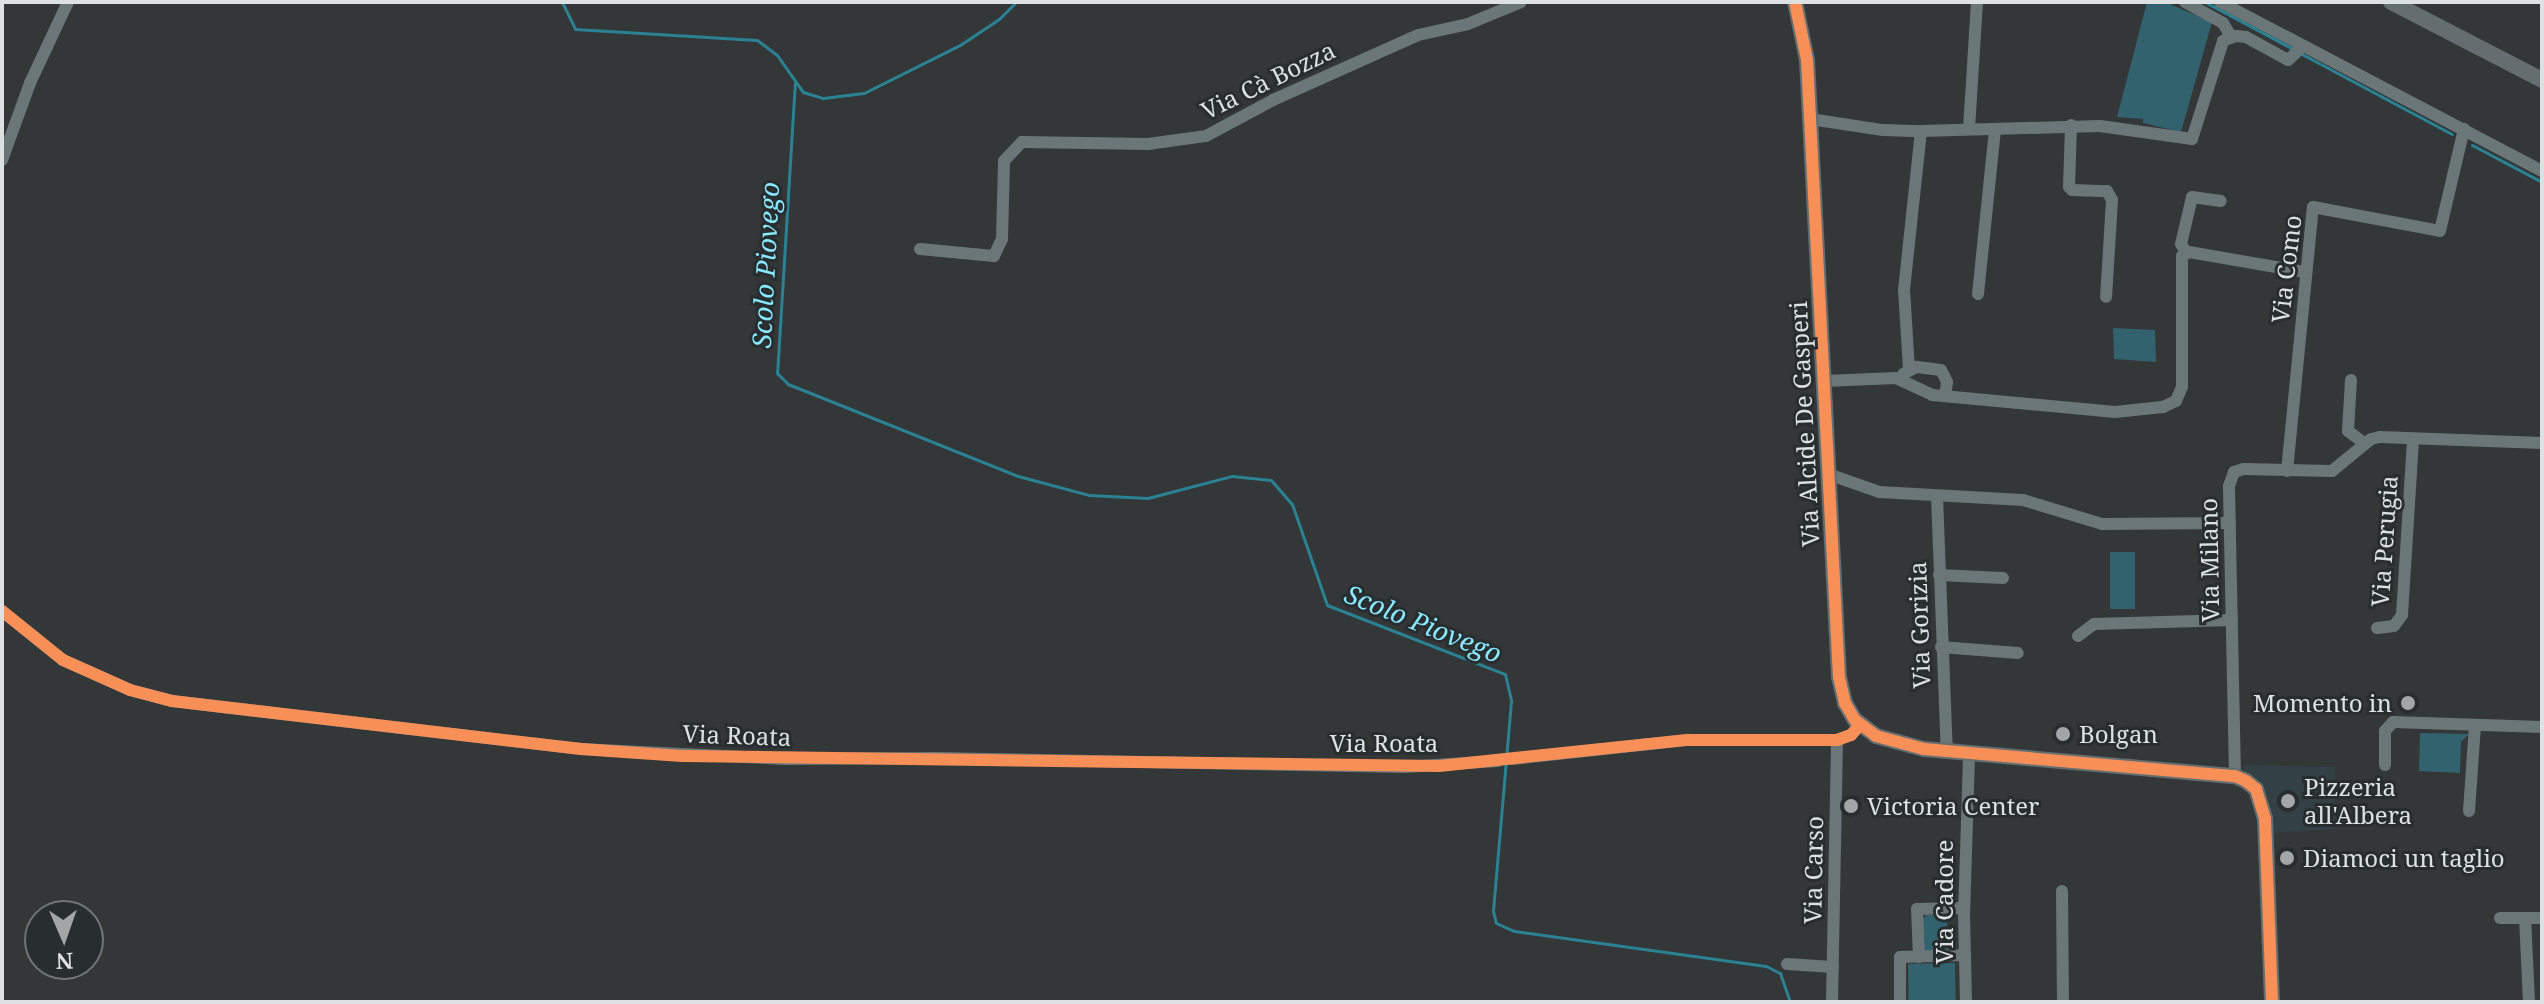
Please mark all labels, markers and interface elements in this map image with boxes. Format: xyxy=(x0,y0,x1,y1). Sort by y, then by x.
street label: Via Cà Bozza xyxy=(1196,35,1340,125)
water label: Scolo Piovego xyxy=(746,181,786,349)
street label: Via Como xyxy=(2265,213,2307,325)
street label: Via Alcide De Gasperi xyxy=(1783,300,1825,548)
street label: Via Perugia xyxy=(2365,474,2403,608)
street label: Via Milano xyxy=(2194,498,2224,622)
street label: Via Gorizia xyxy=(1902,561,1936,689)
water label: Scolo Piovego xyxy=(1340,578,1506,670)
place label: Momento in xyxy=(2253,689,2392,717)
marker: Momento in xyxy=(2399,694,2417,712)
street label: Via Roata xyxy=(682,719,792,751)
place label: Bolgan xyxy=(2079,720,2158,748)
marker: Bolgan xyxy=(2054,725,2072,743)
street label: Via Roata xyxy=(1330,729,1438,757)
place label: Pizzeria all'Albera xyxy=(2304,773,2412,829)
place label: Victoria Center xyxy=(1867,792,2039,820)
marker: Pizzeria all'Albera xyxy=(2279,792,2297,810)
marker: Victoria Center xyxy=(1842,797,1860,815)
street label: Via Carso xyxy=(1798,816,1828,924)
street label: Via Cadore xyxy=(1930,840,1958,964)
place label: Diamoci un taglio xyxy=(2303,844,2505,872)
marker: Diamoci un taglio xyxy=(2278,849,2296,867)
north arrow xyxy=(24,900,104,980)
text: N xyxy=(56,947,74,977)

